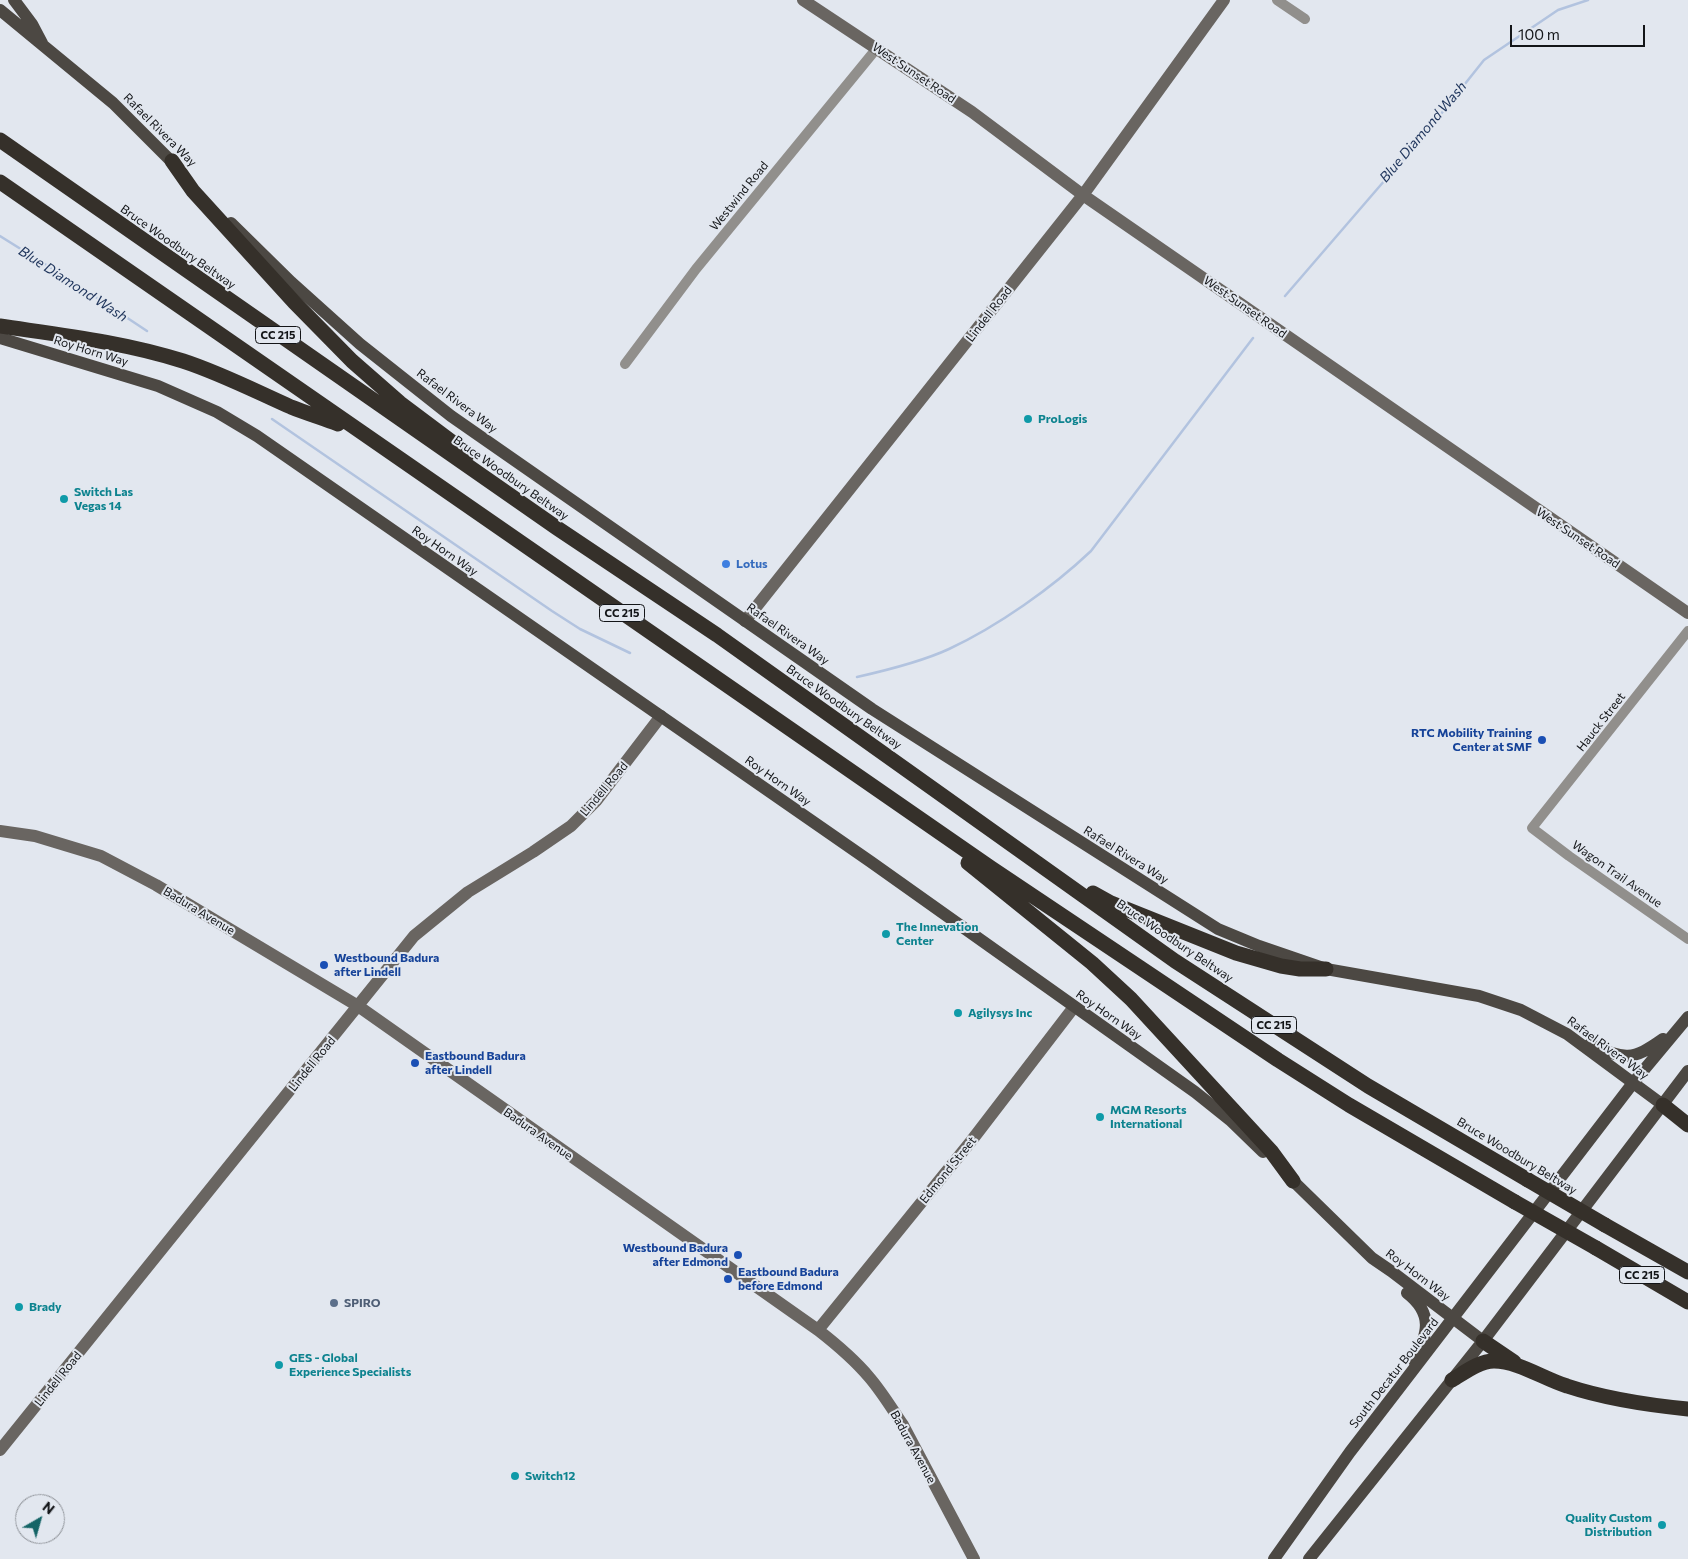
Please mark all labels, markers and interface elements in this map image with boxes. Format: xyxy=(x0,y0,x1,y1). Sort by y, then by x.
scale bar xyxy=(1513,15,1648,47)
text: 100 m xyxy=(1518,25,1560,43)
street label: West Sunset Road xyxy=(869,40,959,106)
water label: Blue Diamond Wash xyxy=(1376,78,1470,186)
street label: Rafael Rivera Way xyxy=(120,90,200,170)
street label: Westwind Road xyxy=(707,158,771,234)
street label: Bruce Woodbury Beltway xyxy=(118,202,238,292)
water label: Blue Diamond Wash xyxy=(15,243,131,325)
street label: West Sunset Road xyxy=(1201,273,1289,341)
street label: Lindell Road xyxy=(963,283,1015,345)
road number: CC 215 xyxy=(256,326,300,344)
street label: Roy Horn Way xyxy=(52,333,130,369)
street label: Rafael Rivera Way xyxy=(414,366,500,436)
place label: ProLogis xyxy=(1038,412,1087,426)
marker: ProLogis xyxy=(1022,413,1034,425)
street label: Bruce Woodbury Beltway xyxy=(451,433,571,523)
place label: Switch Las Vegas 14 xyxy=(74,485,133,513)
marker: Switch Las Vegas 14 xyxy=(58,493,70,505)
street label: West Sunset Road xyxy=(1533,505,1623,571)
street label: Roy Horn Way xyxy=(409,523,481,579)
place label: Lotus xyxy=(736,557,768,571)
marker: Lotus xyxy=(720,558,732,570)
street label: Rafael Rivera Way xyxy=(744,600,832,668)
road number: CC 215 xyxy=(600,604,644,622)
street label: Bruce Woodbury Beltway xyxy=(784,662,904,752)
street label: Hauck Street xyxy=(1574,690,1628,754)
place label: RTC Mobility Training Center at SMF xyxy=(1411,726,1532,754)
marker: RTC Mobility Training Center at SMF xyxy=(1536,734,1548,746)
street label: Roy Horn Way xyxy=(742,753,814,809)
street label: Lindell Road xyxy=(577,759,631,819)
street label: Rafael Rivera Way xyxy=(1081,823,1171,887)
street label: Wagon Trail Avenue xyxy=(1569,838,1665,910)
street label: Badura Avenue xyxy=(161,884,237,938)
street label: Bruce Woodbury Beltway xyxy=(1114,897,1236,985)
place label: The Innevation Center xyxy=(896,920,978,948)
marker: The Innevation Center xyxy=(880,928,892,940)
place label: Westbound Badura after Lindell xyxy=(334,951,439,979)
marker: Westbound Badura after Lindell xyxy=(318,959,330,971)
street label: Roy Horn Way xyxy=(1073,987,1145,1043)
place label: Agilysys Inc xyxy=(968,1006,1032,1020)
marker: Agilysys Inc xyxy=(952,1007,964,1019)
street label: Rafael Rivera Way xyxy=(1564,1014,1652,1082)
road number: CC 215 xyxy=(1252,1016,1296,1034)
street label: Lindell Road xyxy=(285,1034,339,1094)
place label: Eastbound Badura after Lindell xyxy=(425,1049,526,1077)
marker: Eastbound Badura after Lindell xyxy=(409,1057,421,1069)
place label: MGM Resorts International xyxy=(1110,1103,1187,1131)
street label: Badura Avenue xyxy=(501,1105,575,1163)
marker: MGM Resorts International xyxy=(1094,1111,1106,1123)
street label: Bruce Woodbury Beltway xyxy=(1454,1114,1580,1198)
street label: Edmond Street xyxy=(917,1134,979,1206)
place label: Westbound Badura after Edmond xyxy=(623,1241,728,1269)
street label: Roy Horn Way xyxy=(1383,1246,1453,1304)
marker: Westbound Badura after Edmond xyxy=(732,1249,744,1261)
place label: Eastbound Badura before Edmond xyxy=(738,1265,839,1293)
road number: CC 215 xyxy=(1620,1266,1664,1284)
marker: Eastbound Badura before Edmond xyxy=(722,1273,734,1285)
place label: SPIRO xyxy=(344,1296,381,1310)
marker: SPIRO xyxy=(328,1297,340,1309)
place label: Brady xyxy=(29,1300,62,1314)
marker: Brady xyxy=(13,1301,25,1313)
street label: South Decatur Boulevard xyxy=(1347,1315,1441,1431)
street label: Lindell Road xyxy=(31,1349,85,1409)
place label: GES - Global Experience Specialists xyxy=(289,1351,411,1379)
marker: GES - Global Experience Specialists xyxy=(273,1359,285,1371)
street label: Badura Avenue xyxy=(887,1408,939,1486)
place label: Switch12 xyxy=(525,1469,575,1483)
marker: Switch12 xyxy=(509,1470,521,1482)
north arrow xyxy=(15,1494,65,1544)
text: N xyxy=(40,1498,58,1518)
place label: Quality Custom Distribution xyxy=(1565,1511,1652,1539)
marker: Quality Custom Distribution xyxy=(1656,1519,1668,1531)

